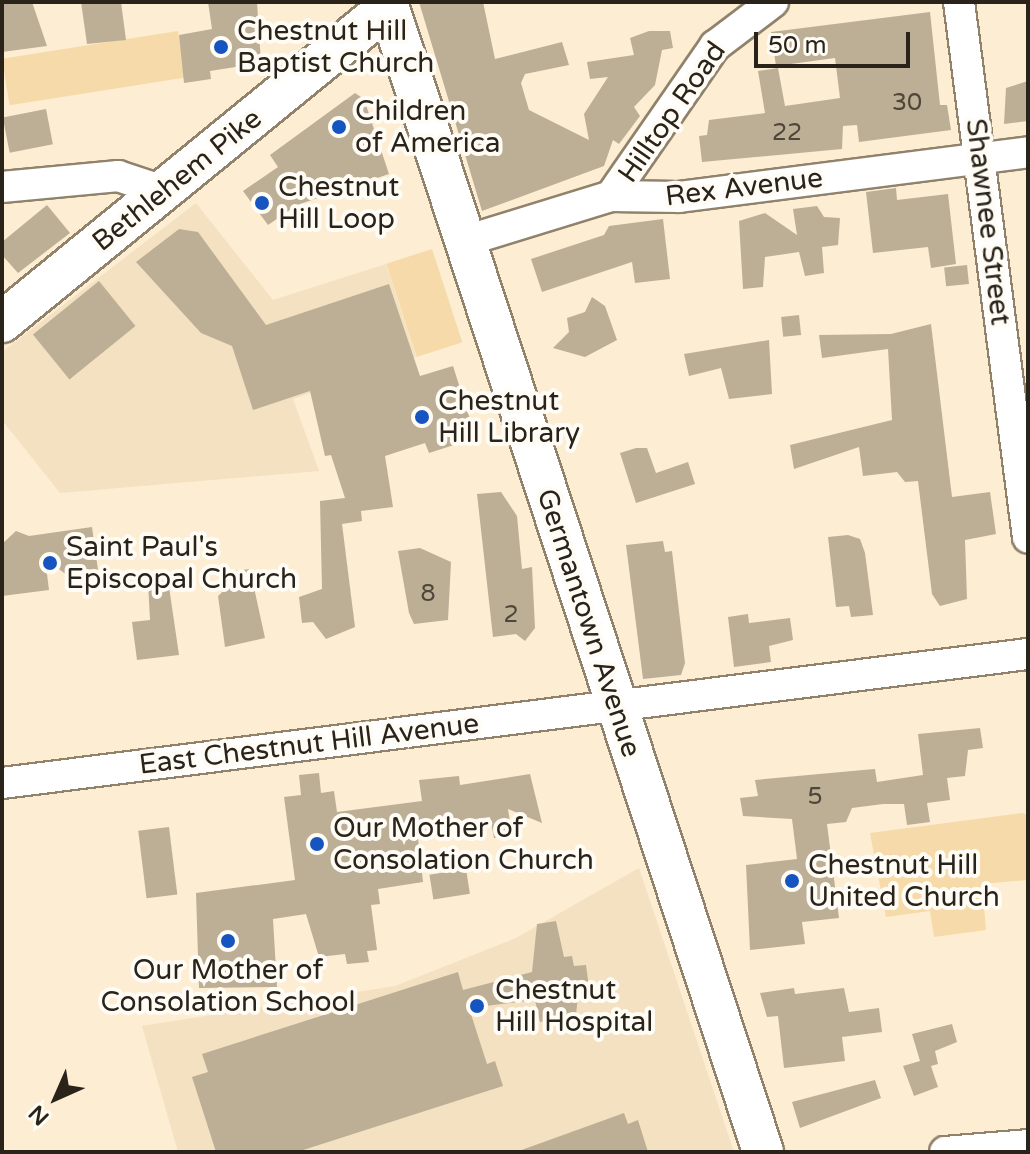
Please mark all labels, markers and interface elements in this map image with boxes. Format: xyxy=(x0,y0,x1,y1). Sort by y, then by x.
place label: Chestnut Hill Baptist Church xyxy=(237,14,434,80)
scale bar xyxy=(758,16,914,66)
text: 50 m xyxy=(768,31,826,60)
street label: Hilltop Road xyxy=(611,35,733,189)
marker: Chestnut Hill Baptist Church xyxy=(212,38,230,56)
house number: 30 xyxy=(892,89,922,117)
place label: Children of America xyxy=(355,94,500,160)
street label: Bethlehem Pike xyxy=(86,101,268,259)
street label: Shawnee Street xyxy=(959,117,1017,327)
marker: Children of America xyxy=(330,118,348,136)
house number: 22 xyxy=(772,119,802,147)
street label: Rex Avenue xyxy=(663,161,825,213)
place label: Chestnut Hill Loop xyxy=(278,170,399,236)
marker: Chestnut Hill Loop xyxy=(253,194,271,212)
place label: Chestnut Hill Library xyxy=(438,384,580,450)
marker: Chestnut Hill Library xyxy=(413,408,431,426)
street label: Germantown Avenue xyxy=(530,485,648,761)
place label: Saint Paul's Episcopal Church xyxy=(66,530,297,596)
marker: Saint Paul's Episcopal Church xyxy=(41,554,59,572)
house number: 8 xyxy=(420,580,436,608)
house number: 2 xyxy=(503,601,519,629)
street label: East Chestnut Hill Avenue xyxy=(137,706,481,782)
house number: 5 xyxy=(807,783,823,811)
place label: Our Mother of Consolation Church xyxy=(333,811,594,877)
marker: Our Mother of Consolation Church xyxy=(308,835,326,853)
place label: Chestnut Hill United Church xyxy=(808,848,1000,914)
marker: Chestnut Hill United Church xyxy=(783,872,801,890)
marker: Our Mother of Consolation School xyxy=(219,932,237,950)
place label: Our Mother of Consolation School xyxy=(100,953,356,1019)
place label: Chestnut Hill Hospital xyxy=(495,973,653,1039)
marker: Chestnut Hill Hospital xyxy=(466,995,488,1017)
north arrow xyxy=(16,1058,96,1138)
text: N xyxy=(24,1100,54,1130)

